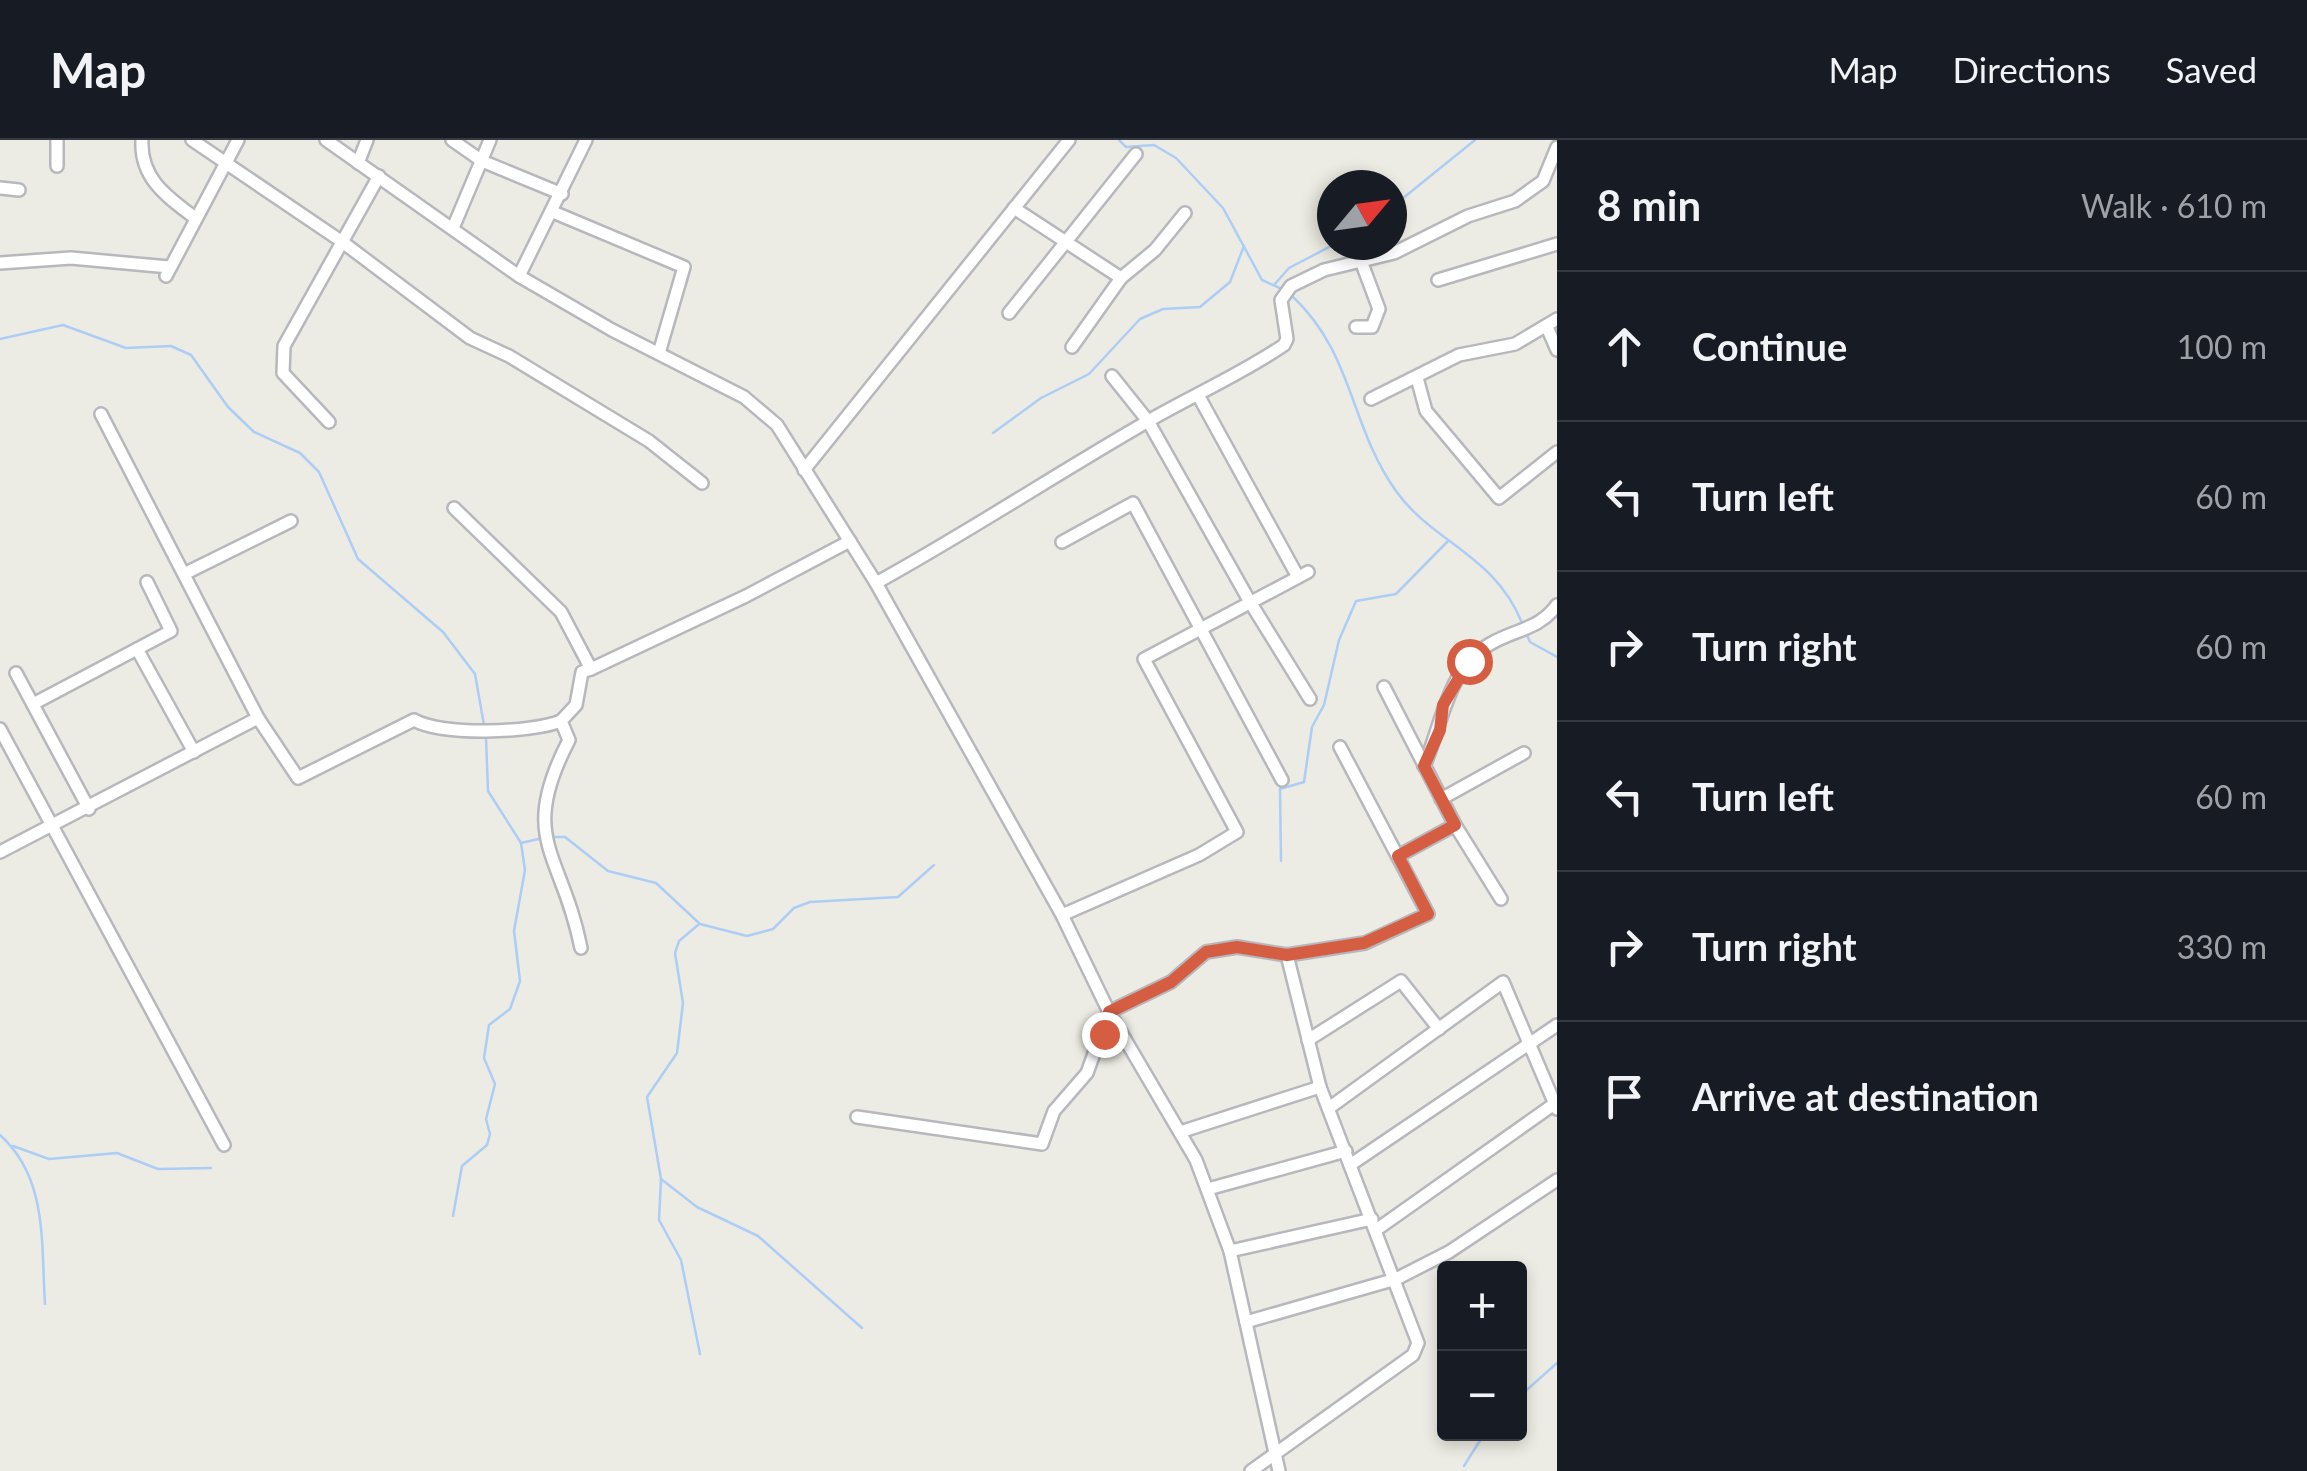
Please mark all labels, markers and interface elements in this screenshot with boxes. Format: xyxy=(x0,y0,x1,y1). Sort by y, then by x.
text: Map xyxy=(50,41,146,98)
text: Map xyxy=(1829,48,1898,90)
text: Directions xyxy=(1953,48,2111,90)
text: Saved xyxy=(2166,48,2257,90)
north arrow xyxy=(1317,170,1407,260)
text: 8 min xyxy=(1597,180,1701,230)
text: Walk · 610 m xyxy=(2081,186,2267,225)
icon: ahead xyxy=(1597,319,1652,374)
text: Continue xyxy=(1692,323,1847,369)
text: 100 m xyxy=(2177,327,2267,366)
icon: left xyxy=(1597,469,1652,524)
text: Turn left xyxy=(1692,473,1834,519)
text: 60 m xyxy=(2195,477,2267,516)
icon: right xyxy=(1597,619,1652,674)
text: Turn right xyxy=(1692,623,1857,669)
text: 60 m xyxy=(2195,627,2267,666)
route start xyxy=(1447,639,1493,685)
icon: left xyxy=(1597,769,1652,824)
text: Turn left xyxy=(1692,773,1834,819)
text: 60 m xyxy=(2195,777,2267,816)
icon: right xyxy=(1597,919,1652,974)
text: Turn right xyxy=(1692,923,1857,969)
text: 330 m xyxy=(2177,927,2267,966)
route end xyxy=(1082,1012,1128,1058)
icon: arrive xyxy=(1597,1069,1652,1124)
text: Arrive at destination xyxy=(1692,1073,2039,1119)
map controls xyxy=(1437,1261,1527,1441)
button: + xyxy=(1437,1261,1527,1351)
button: − xyxy=(1437,1351,1527,1441)

